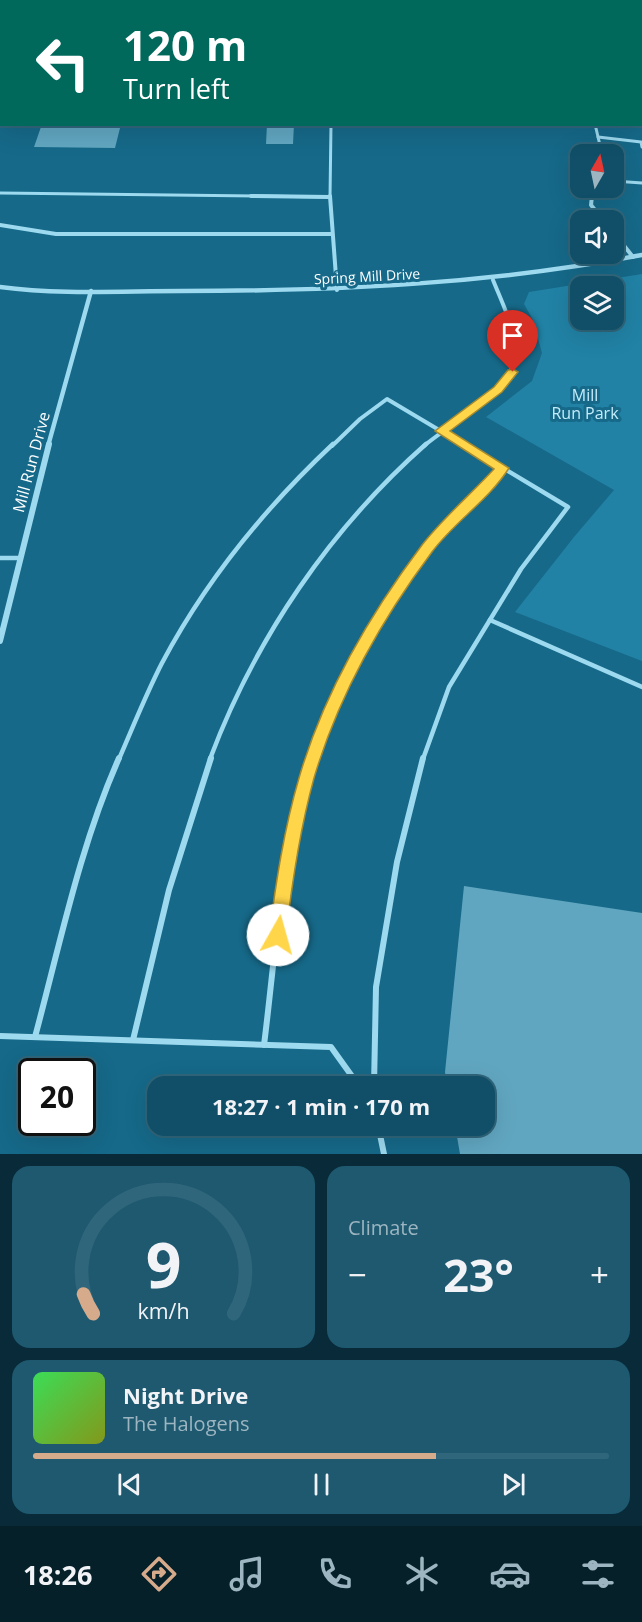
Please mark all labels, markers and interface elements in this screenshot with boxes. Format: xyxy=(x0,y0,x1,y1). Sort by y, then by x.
text: 120 m xyxy=(123,16,247,73)
icon: left xyxy=(24,24,102,102)
text: Turn left xyxy=(123,70,230,107)
north arrow xyxy=(570,144,624,198)
map controls xyxy=(570,144,624,330)
button: sound xyxy=(570,210,624,264)
street label: Spring Mill Drive xyxy=(313,264,421,288)
button: layers xyxy=(570,276,624,330)
pin xyxy=(487,310,538,372)
icon: arrive xyxy=(496,319,529,352)
park label: Mill Run Park xyxy=(551,384,619,424)
street label: Mill Run Drive xyxy=(7,409,55,515)
position arrow xyxy=(246,903,310,967)
speed limit sign: 20 xyxy=(18,1058,96,1136)
text: 18:27 · 1 min · 170 m xyxy=(212,1091,430,1121)
text: Climate xyxy=(348,1214,419,1241)
text: 9 xyxy=(146,1221,181,1306)
text: 23° xyxy=(443,1244,514,1305)
text: − xyxy=(348,1252,367,1297)
text: + xyxy=(590,1252,609,1297)
text: km/h xyxy=(137,1296,190,1325)
text: Night Drive xyxy=(123,1380,248,1410)
text: The Halogens xyxy=(123,1410,250,1437)
icon: previous xyxy=(113,1468,146,1501)
icon: pause xyxy=(305,1468,338,1501)
icon: next xyxy=(497,1468,530,1501)
icon: directions xyxy=(138,1553,180,1595)
icon: music xyxy=(226,1553,268,1595)
icon: phone xyxy=(314,1553,356,1595)
icon: climate xyxy=(401,1553,443,1595)
icon: car xyxy=(489,1553,531,1595)
icon: filters xyxy=(577,1553,619,1595)
text: 18:26 xyxy=(23,1556,92,1593)

